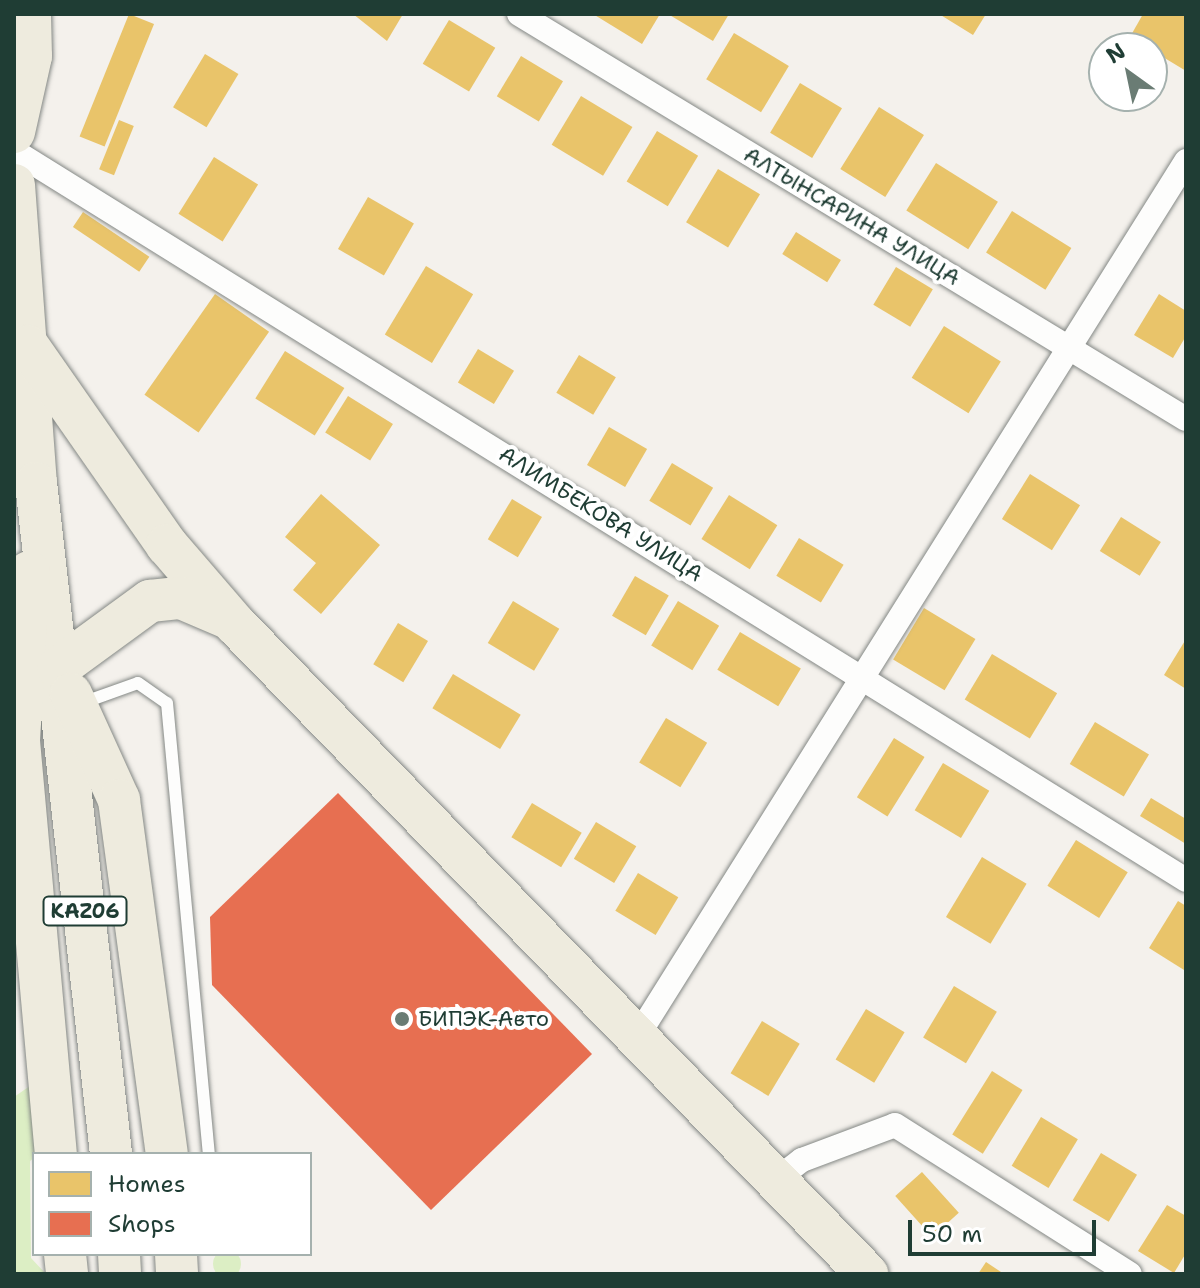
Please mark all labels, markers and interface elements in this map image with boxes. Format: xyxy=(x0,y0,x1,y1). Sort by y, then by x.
north arrow xyxy=(1088,32,1168,112)
text: N xyxy=(1101,36,1131,70)
street label: АЛТЫНСАРИНА УЛИЦА xyxy=(739,141,965,291)
street label: АЛИМБЕКОВА УЛИЦА xyxy=(494,440,708,588)
road number: KАZ06 xyxy=(41,895,129,927)
place label: БИПЭК-Авто xyxy=(418,1006,549,1032)
marker: БИПЭК-Авто xyxy=(393,1010,411,1028)
legend xyxy=(32,1152,312,1256)
text: Homes xyxy=(108,1168,186,1200)
scale bar xyxy=(912,1204,1100,1254)
text: Shops xyxy=(108,1208,176,1240)
text: 50 m xyxy=(922,1218,982,1250)

